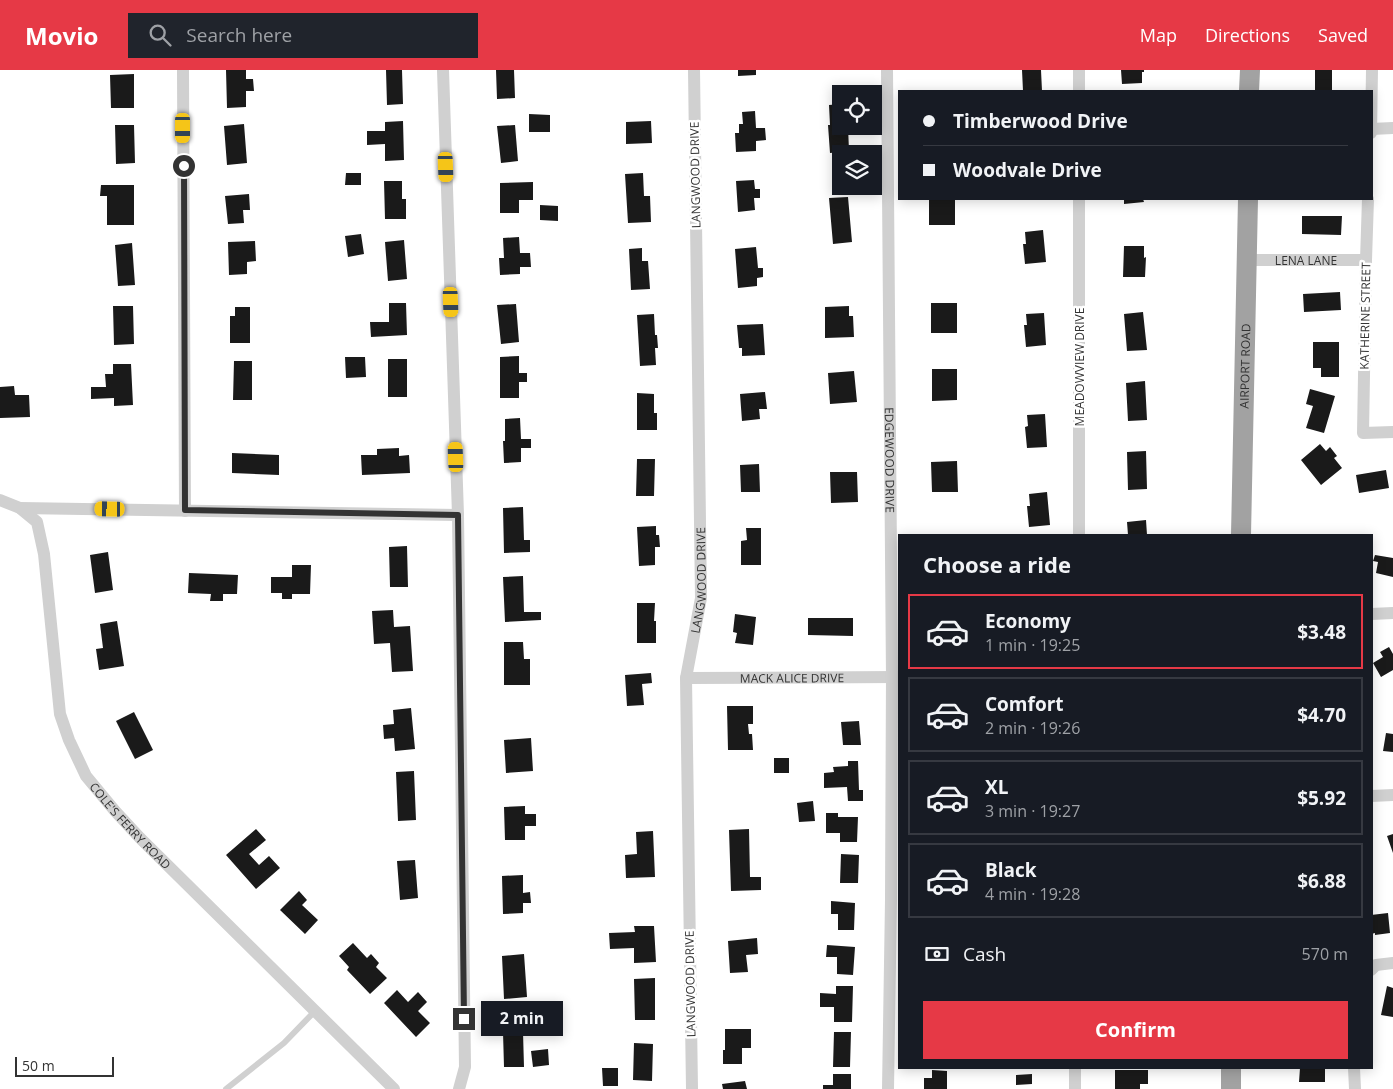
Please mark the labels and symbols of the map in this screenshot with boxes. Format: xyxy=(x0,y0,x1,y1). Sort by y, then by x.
car xyxy=(175,113,190,143)
street label: LANGWOOD DRIVE xyxy=(686,122,704,228)
car xyxy=(437,152,454,182)
route start xyxy=(173,155,195,177)
street label: LENA LANE xyxy=(1275,252,1337,269)
street label: KATHERINE STREET xyxy=(1356,262,1374,370)
car xyxy=(442,287,459,317)
street label: MEADOWVIEW DRIVE xyxy=(1071,308,1088,426)
street label: AIRPORT ROAD xyxy=(1235,323,1254,409)
street label: EDGEWOOD DRIVE xyxy=(881,407,899,513)
car xyxy=(447,442,464,472)
car xyxy=(94,501,125,517)
street label: LANGWOOD DRIVE xyxy=(686,527,710,635)
street label: MACK ALICE DRIVE xyxy=(740,669,844,686)
street label: COLE'S FERRY ROAD xyxy=(86,778,175,873)
street label: LANGWOOD DRIVE xyxy=(681,931,699,1037)
callout: 2 min xyxy=(482,1002,564,1036)
route end xyxy=(453,1008,475,1030)
scale bar xyxy=(15,1054,114,1077)

